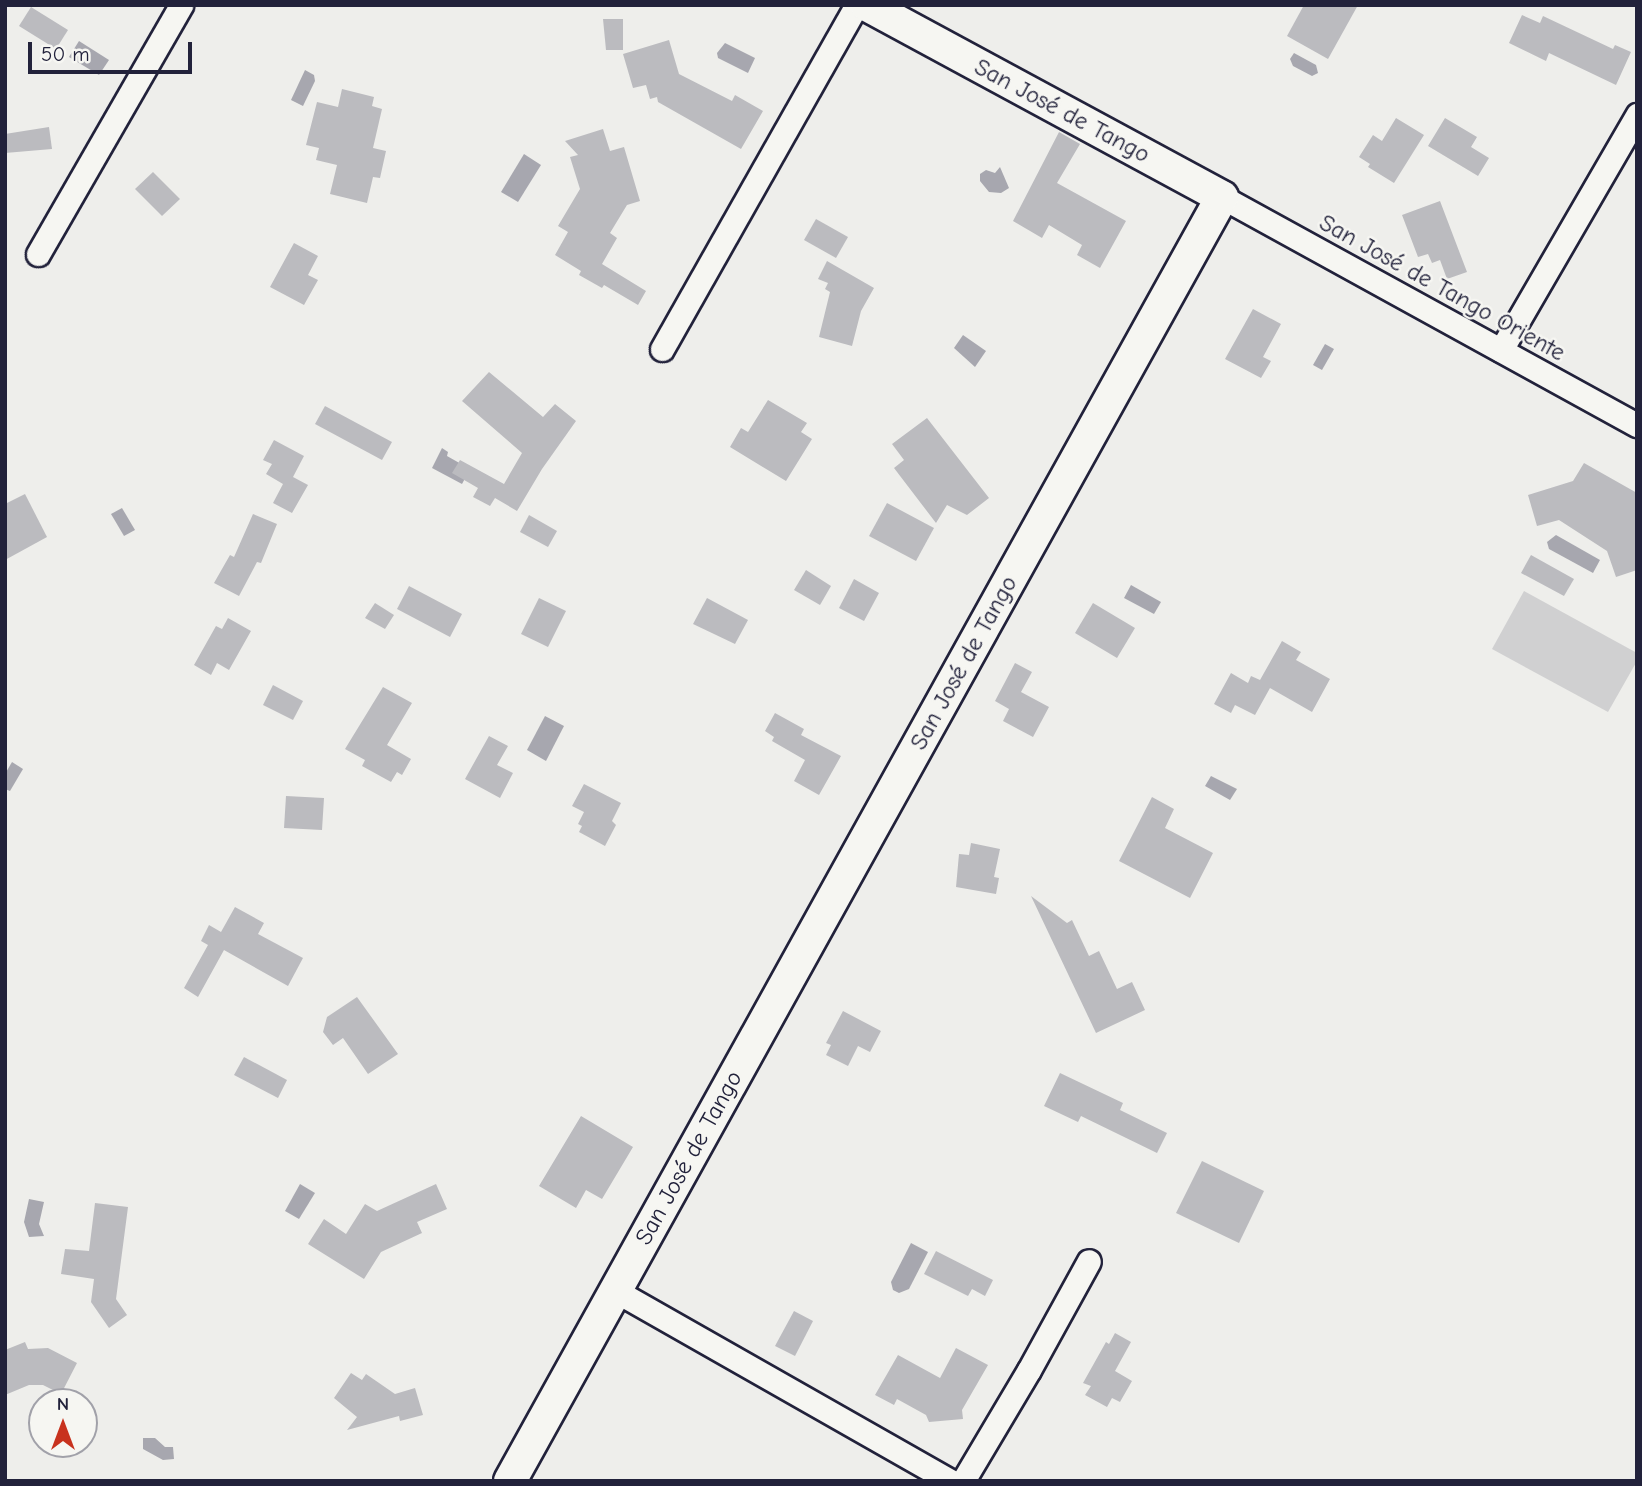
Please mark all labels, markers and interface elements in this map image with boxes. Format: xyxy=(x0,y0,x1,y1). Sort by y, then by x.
scale bar xyxy=(32,28,196,72)
text: 50 m xyxy=(41,42,90,66)
street label: San José de Tango xyxy=(969,53,1155,169)
street label: San José de Tango Oriente xyxy=(1314,208,1570,368)
street label: San José de Tango xyxy=(904,571,1024,755)
street label: San José de Tango xyxy=(629,1066,749,1250)
north arrow xyxy=(28,1388,98,1458)
text: N xyxy=(57,1393,69,1415)

